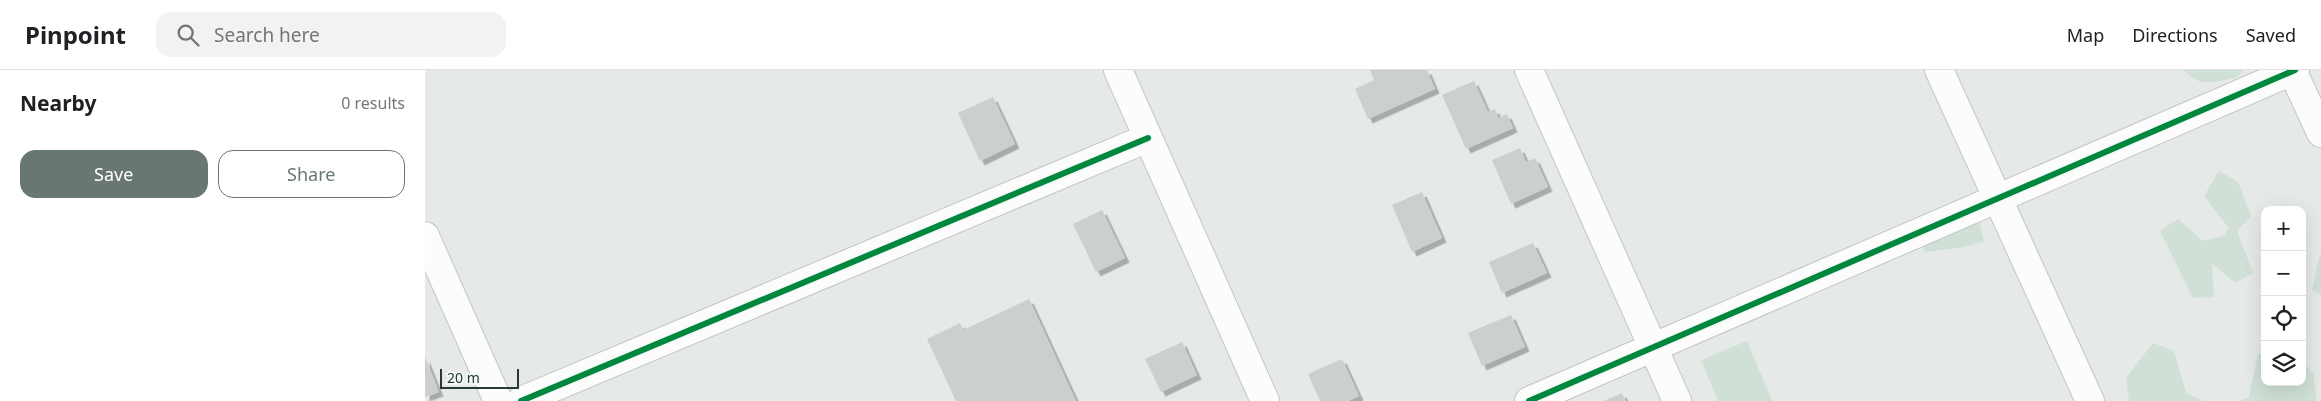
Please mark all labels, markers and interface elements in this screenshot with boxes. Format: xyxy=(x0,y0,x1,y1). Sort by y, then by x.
search box xyxy=(156,12,506,57)
text: Pinpoint xyxy=(25,18,126,51)
icon: search xyxy=(174,21,202,49)
text: Search here xyxy=(214,22,320,48)
text: Map xyxy=(2067,23,2104,47)
text: Directions xyxy=(2132,23,2218,47)
text: Saved xyxy=(2246,23,2296,47)
text: Nearby xyxy=(20,89,96,117)
text: 0 results xyxy=(341,92,405,114)
button: Save xyxy=(20,150,208,198)
button: Share xyxy=(218,150,405,198)
map controls xyxy=(2261,206,2306,386)
button: + xyxy=(2261,206,2306,251)
button: − xyxy=(2261,251,2306,296)
button: locate xyxy=(2261,296,2306,341)
button: layers xyxy=(2261,341,2306,386)
scale bar xyxy=(440,366,519,389)
text: 20 m xyxy=(447,368,480,387)

